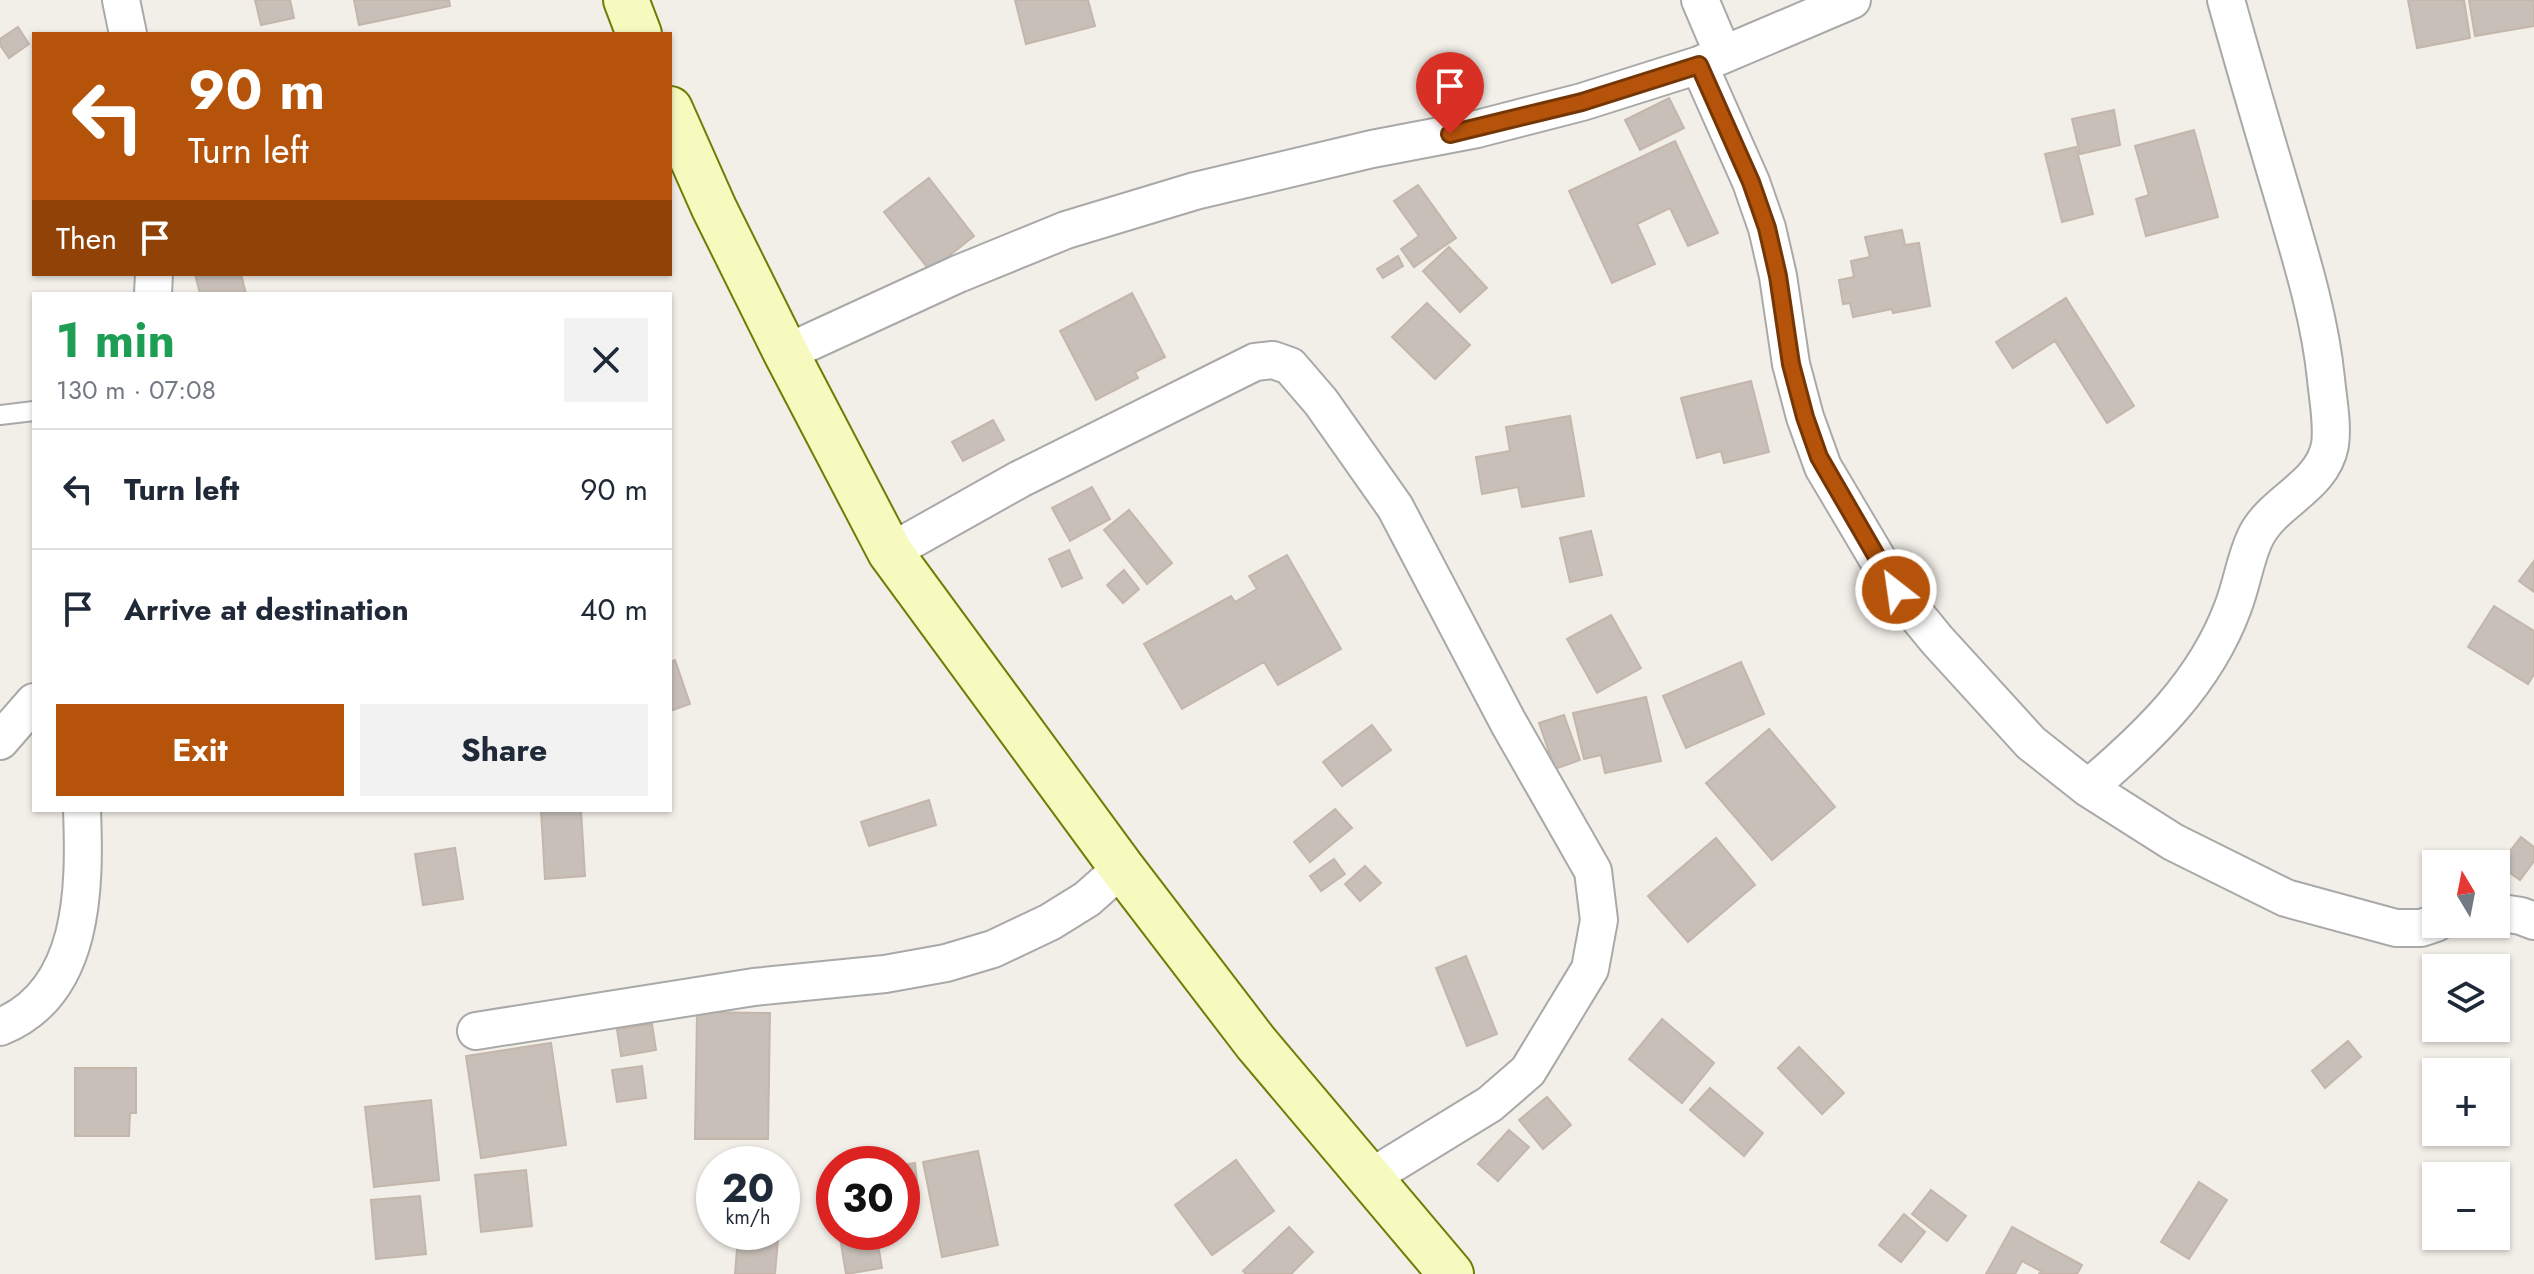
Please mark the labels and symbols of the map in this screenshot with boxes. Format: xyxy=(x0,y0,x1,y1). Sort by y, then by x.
pin xyxy=(1416,52,1484,134)
position arrow xyxy=(1854,548,1938,632)
north arrow xyxy=(2422,850,2510,938)
speed limit sign: 30 xyxy=(816,1146,920,1250)

